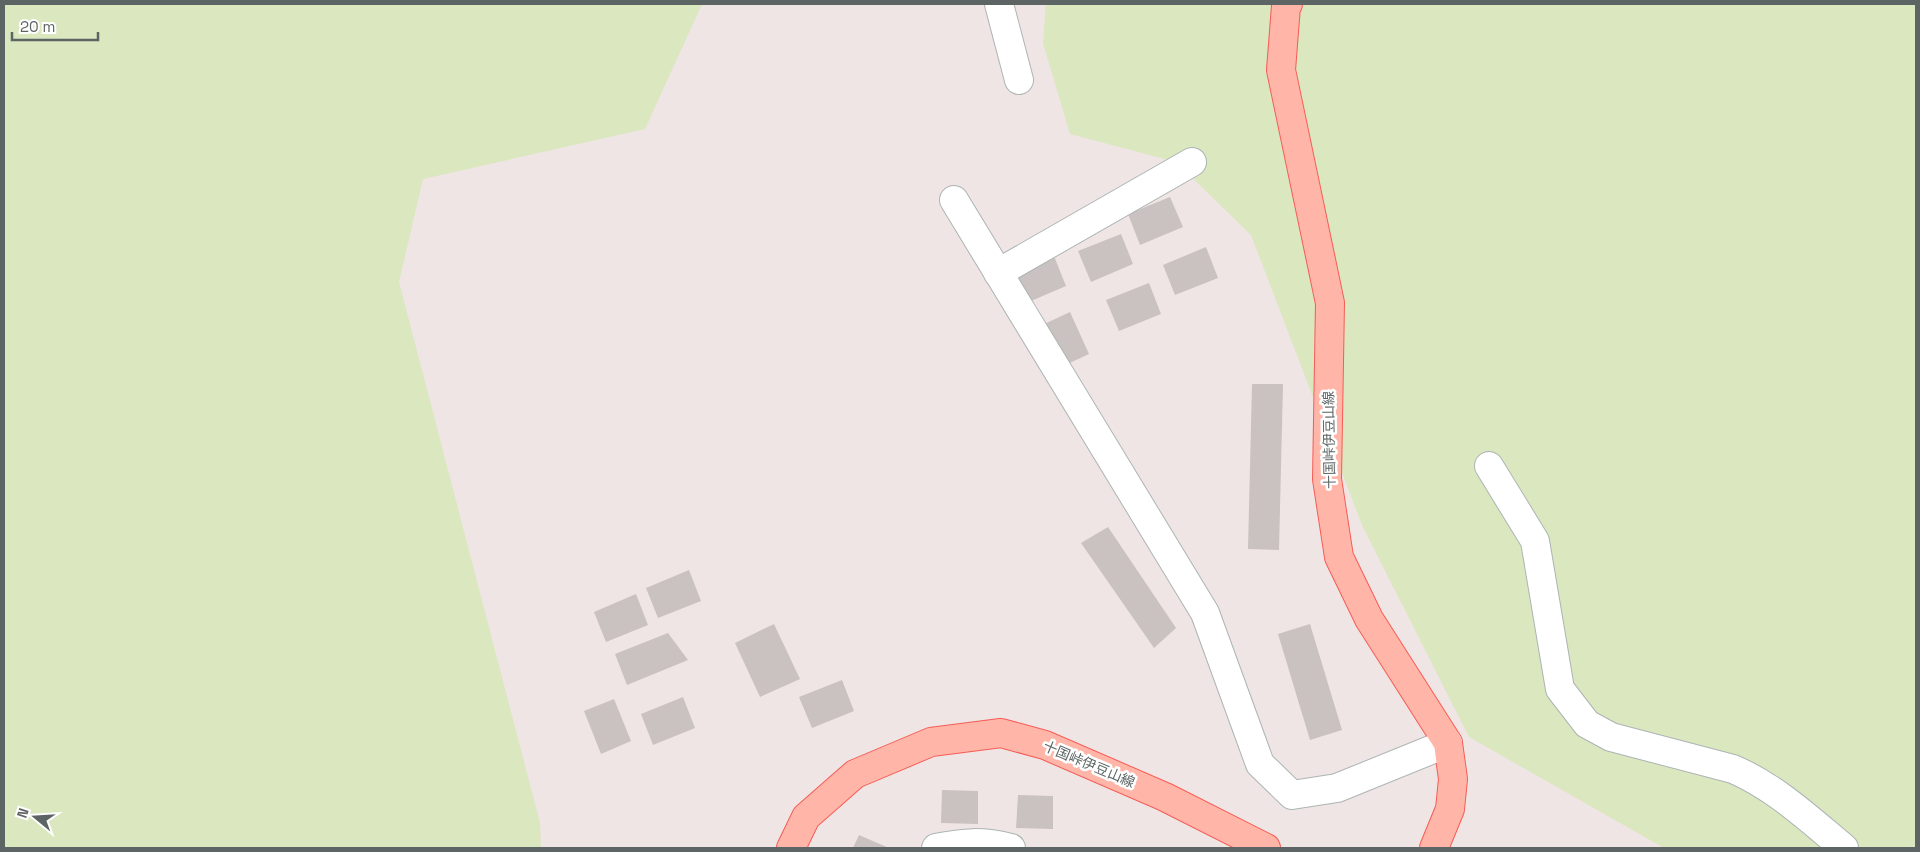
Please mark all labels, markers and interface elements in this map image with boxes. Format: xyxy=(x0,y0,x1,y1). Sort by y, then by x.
scale bar xyxy=(12,10,99,42)
text: 20 m xyxy=(20,17,55,36)
street label: 十国峠伊豆山線 xyxy=(1319,391,1339,489)
street label: 十国峠伊豆山線 xyxy=(1040,737,1138,791)
north arrow xyxy=(10,792,60,842)
text: N xyxy=(13,806,33,820)

